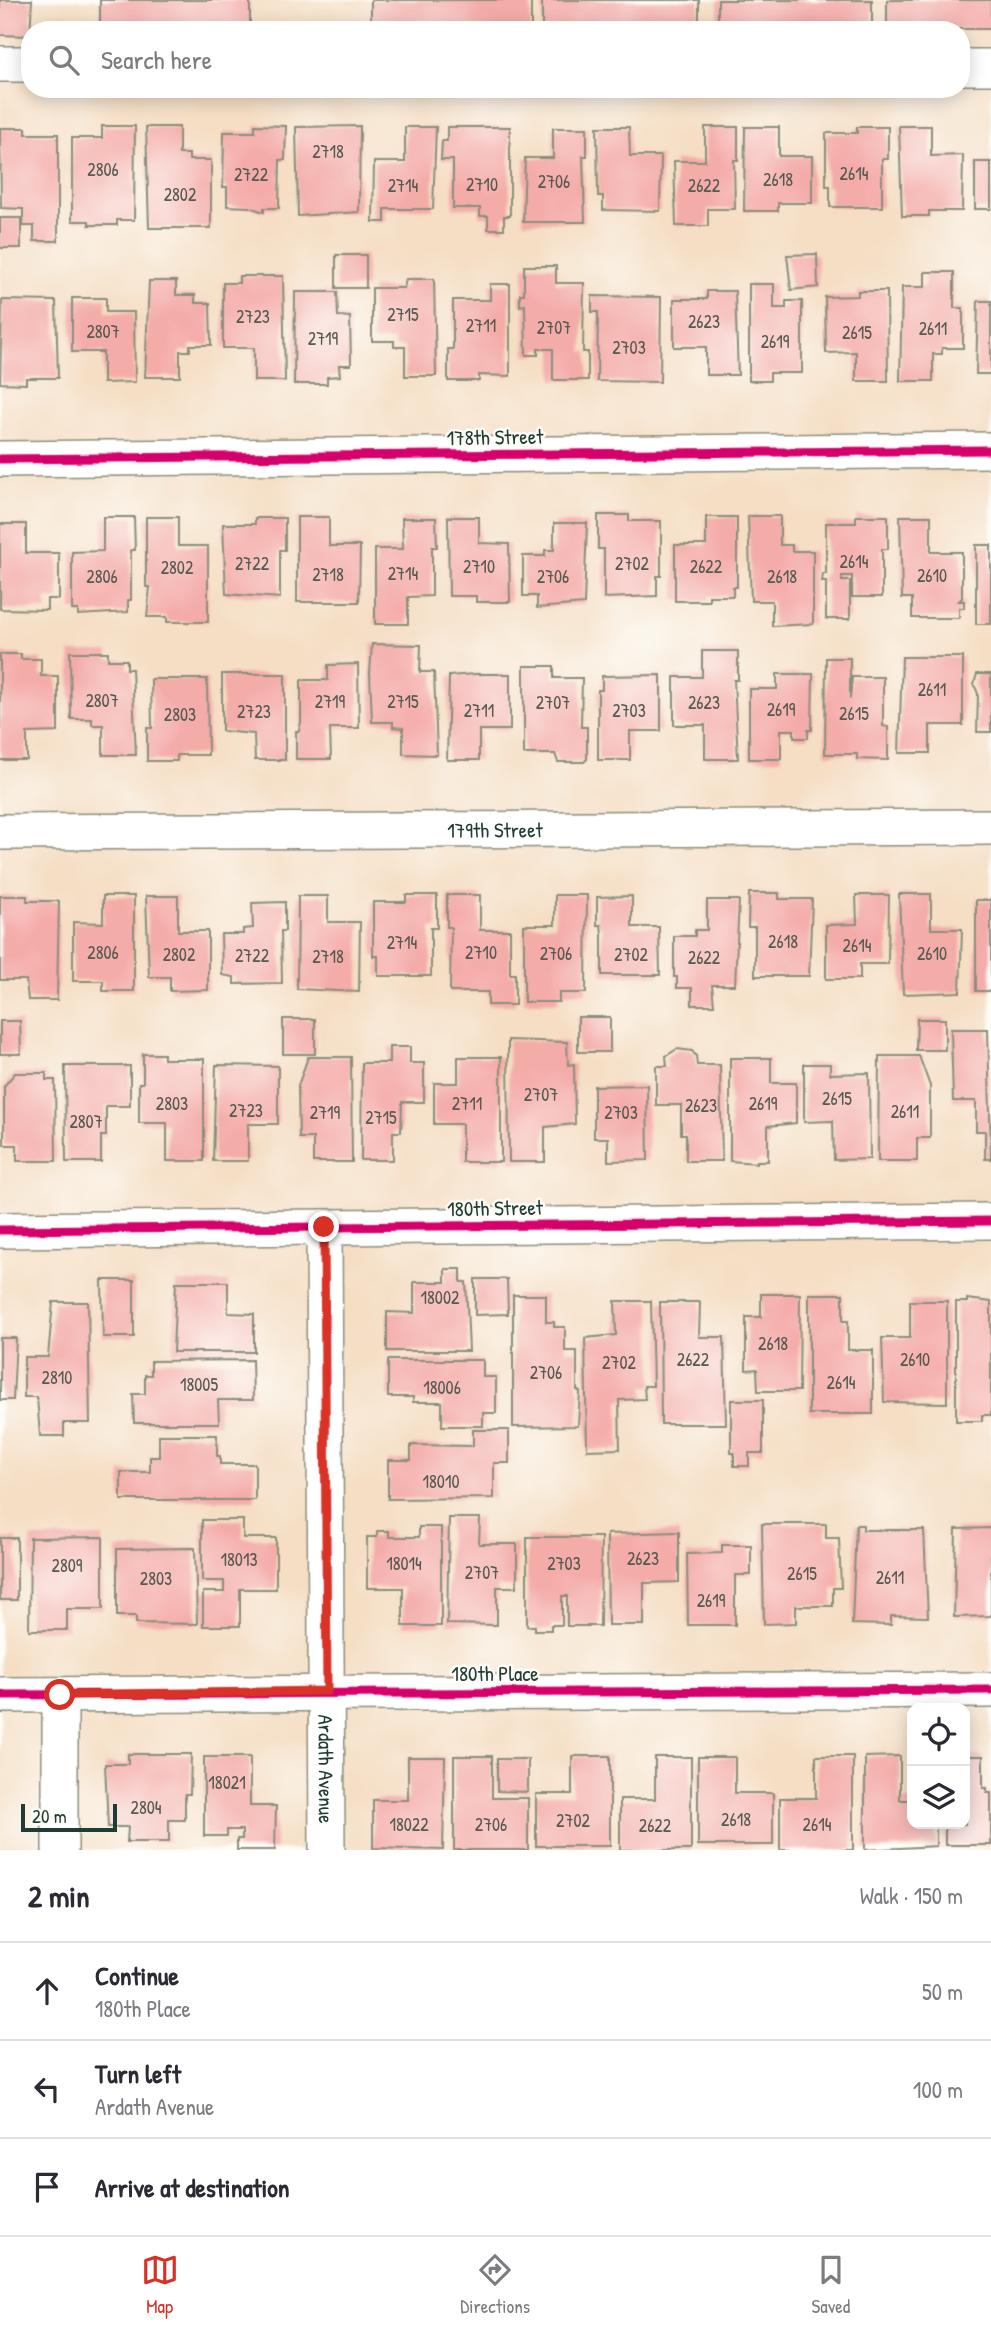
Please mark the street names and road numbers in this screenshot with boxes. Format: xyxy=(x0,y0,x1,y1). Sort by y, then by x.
street label: 178th Street xyxy=(446,422,544,452)
street label: 179th Street xyxy=(447,815,544,844)
street label: 180th Street xyxy=(447,1193,544,1223)
street label: 180th Place xyxy=(451,1659,539,1688)
street label: Ardath Avenue xyxy=(312,1714,341,1824)

